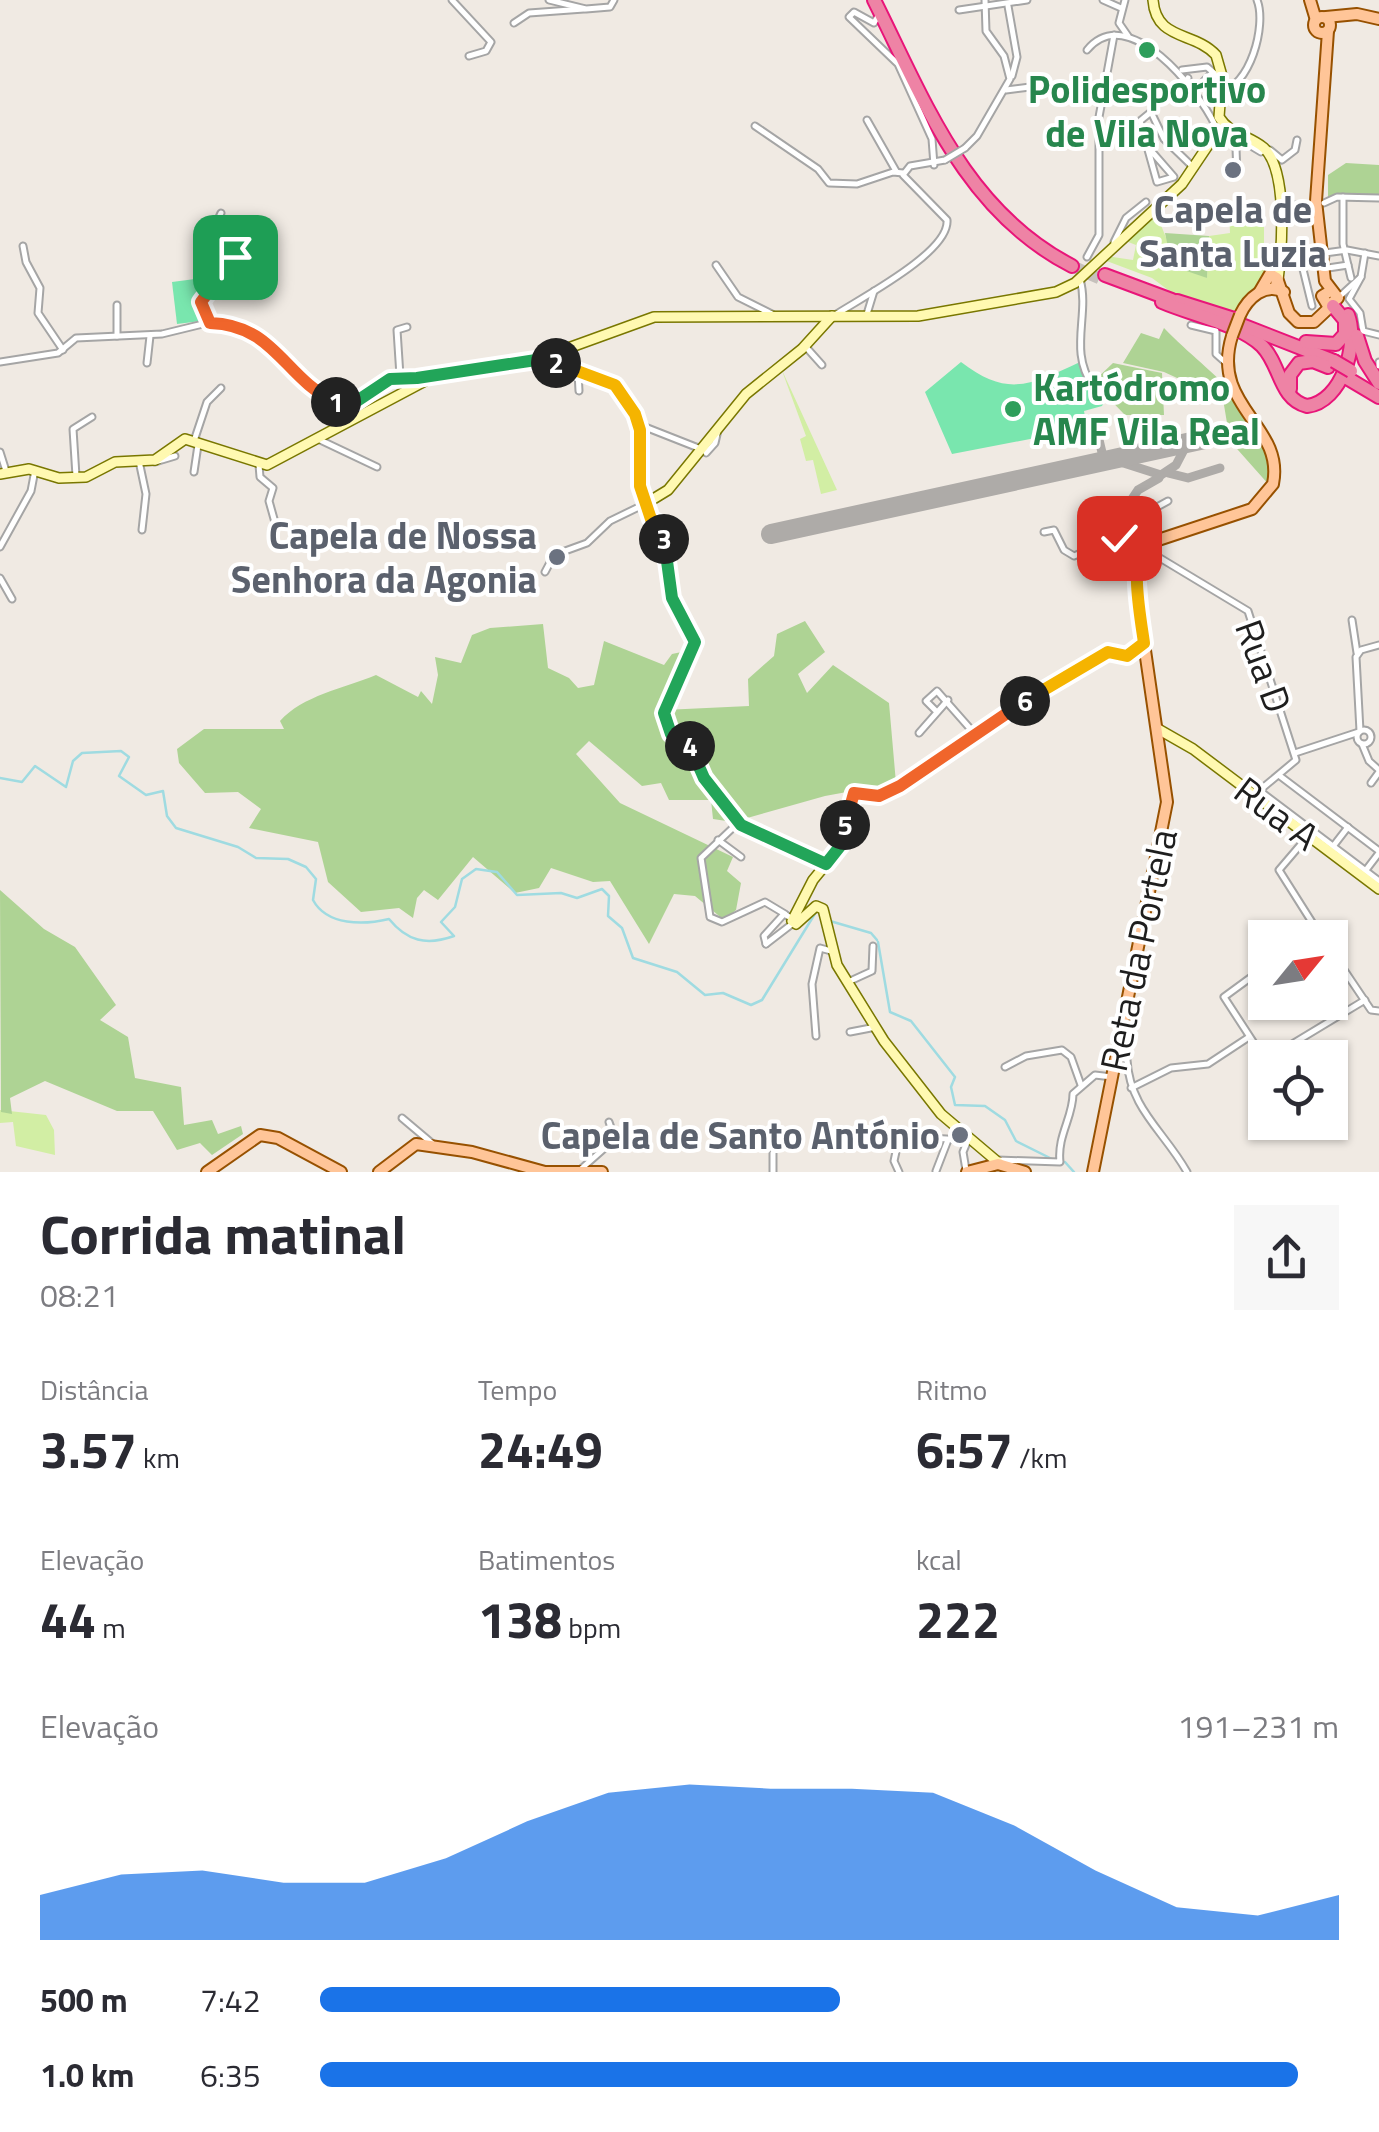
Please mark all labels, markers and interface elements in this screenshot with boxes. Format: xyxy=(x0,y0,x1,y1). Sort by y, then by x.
marker: Polidesportivo de Vila Nova xyxy=(1136,39,1158,61)
place label: Polidesportivo de Vila Nova xyxy=(1028,60,1266,162)
marker: Capela de Santa Luzia xyxy=(1222,159,1244,181)
place label: Capela de Santa Luzia xyxy=(1139,180,1327,282)
pin xyxy=(193,215,278,300)
icon: arrive xyxy=(208,230,263,285)
pin: 2 xyxy=(531,338,581,388)
text: 2 xyxy=(548,341,564,384)
place label: Kartódromo AMF Vila Real xyxy=(1033,358,1260,460)
pin: 1 xyxy=(311,377,361,427)
text: 1 xyxy=(328,380,344,423)
marker: Kartódromo AMF Vila Real xyxy=(1002,398,1024,420)
pin xyxy=(1077,496,1162,581)
place label: Capela de Nossa Senhora da Agonia xyxy=(231,506,537,608)
icon: check xyxy=(1092,511,1147,566)
pin: 3 xyxy=(639,514,689,564)
text: 3 xyxy=(656,517,672,560)
marker: Capela de Nossa Senhora da Agonia xyxy=(546,546,568,568)
street label: Rua D xyxy=(1220,611,1308,721)
pin: 6 xyxy=(1000,676,1050,726)
text: 6 xyxy=(1017,679,1033,722)
pin: 4 xyxy=(665,721,715,771)
text: 4 xyxy=(682,724,698,767)
street label: Rua A xyxy=(1222,762,1332,864)
pin: 5 xyxy=(820,800,870,850)
text: 5 xyxy=(837,803,853,846)
street label: Reta da Portela xyxy=(1084,823,1192,1077)
north arrow xyxy=(1248,920,1348,1020)
map controls xyxy=(1248,920,1348,1140)
button: locate xyxy=(1248,1040,1348,1140)
place label: Capela de Santo António xyxy=(541,1106,940,1164)
marker: Capela de Santo António xyxy=(949,1124,971,1146)
text: Corrida matinal xyxy=(40,1192,406,1275)
button: share xyxy=(1234,1205,1339,1310)
text: 08:21 xyxy=(40,1271,119,1319)
text: Distância xyxy=(40,1368,148,1411)
text: Tempo xyxy=(478,1368,557,1411)
text: Ritmo xyxy=(916,1368,987,1411)
text: 3.57 xyxy=(40,1411,137,1487)
text: 24:49 xyxy=(478,1411,603,1487)
text: 6:57 xyxy=(916,1411,1013,1487)
text: km xyxy=(137,1436,180,1479)
text: /km xyxy=(1013,1436,1067,1479)
text: Elevação xyxy=(40,1538,144,1581)
text: Batimentos xyxy=(478,1538,615,1581)
text: kcal xyxy=(916,1538,962,1581)
text: 44 xyxy=(40,1581,96,1657)
text: 138 xyxy=(478,1581,562,1657)
text: 222 xyxy=(916,1581,1000,1657)
text: m xyxy=(96,1606,126,1649)
text: bpm xyxy=(562,1606,621,1649)
text: Elevação xyxy=(40,1702,159,1750)
text: 191–231 m xyxy=(1177,1702,1339,1750)
text: 500 m xyxy=(40,1976,128,2024)
text: 7:42 xyxy=(200,1976,261,2024)
text: 1.0 km xyxy=(40,2051,134,2099)
text: 6:35 xyxy=(200,2051,261,2099)

